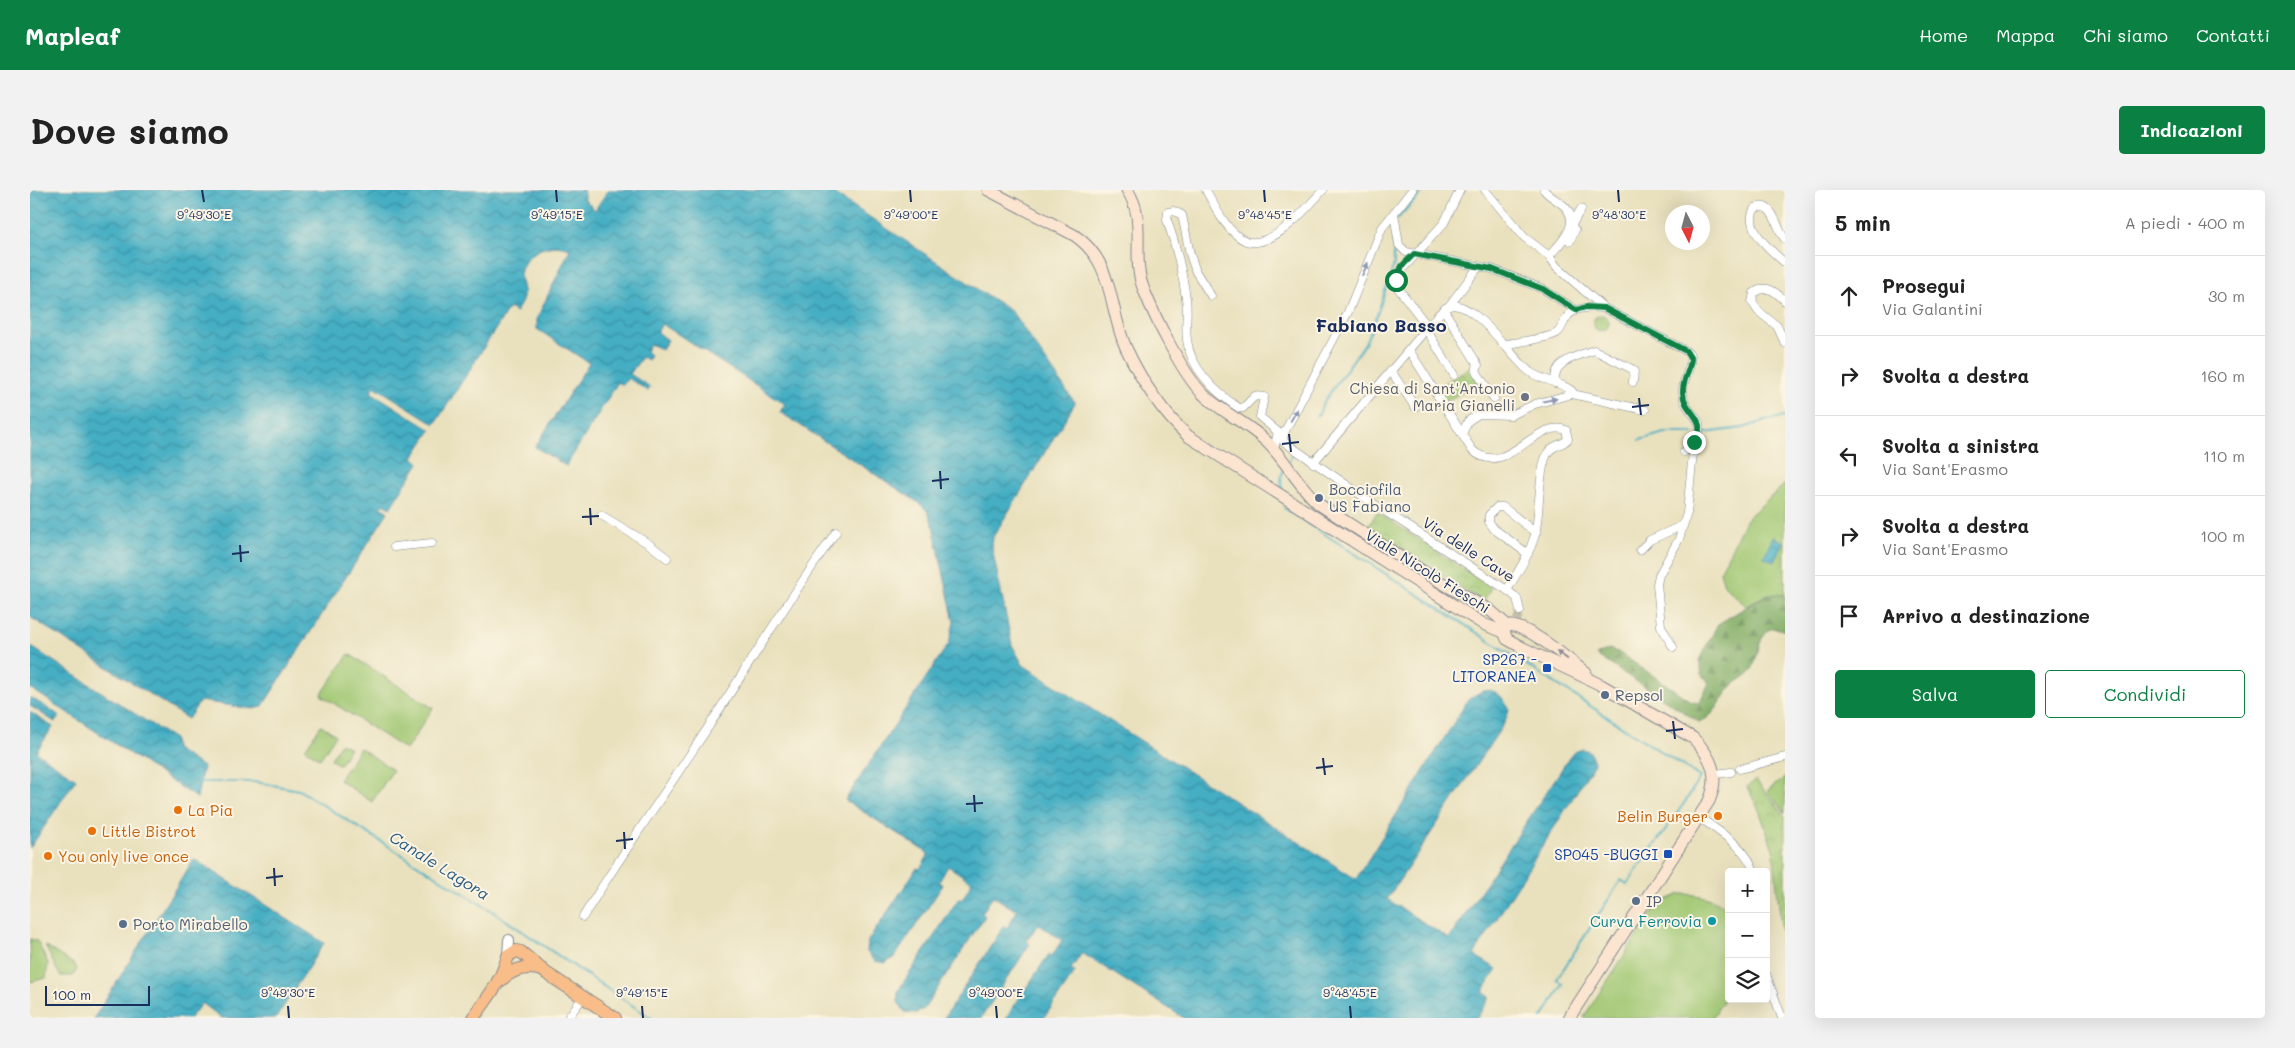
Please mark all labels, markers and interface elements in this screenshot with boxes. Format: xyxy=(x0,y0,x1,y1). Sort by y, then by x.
text: Mapleaf xyxy=(25,20,120,51)
text: Home xyxy=(1919,23,1968,47)
text: Mappa xyxy=(1996,23,2055,47)
text: Chi siamo xyxy=(2083,23,2168,47)
text: Contatti xyxy=(2196,23,2270,47)
button: Indicazioni xyxy=(2119,106,2265,154)
text: Dove siamo xyxy=(30,107,229,153)
north arrow xyxy=(1665,205,1710,250)
text: 9°49'30"E xyxy=(177,206,231,222)
text: 9°49'15"E xyxy=(531,206,583,222)
text: 9°49'00"E xyxy=(884,206,938,222)
text: 9°48'45"E xyxy=(1238,206,1292,222)
text: 9°48'30"E xyxy=(1592,206,1646,222)
text: 5 min xyxy=(1835,209,1891,236)
text: A piedi · 400 m xyxy=(2125,212,2245,233)
one-way arrow xyxy=(1361,262,1369,276)
route start xyxy=(1385,269,1408,292)
text: Prosegui xyxy=(1882,273,1966,298)
icon: ahead xyxy=(1835,282,1863,310)
text: 30 m xyxy=(2208,285,2245,306)
text: Via Galantini xyxy=(1882,298,1983,319)
district label: Fabiano Basso xyxy=(1315,313,1447,337)
icon: right xyxy=(1835,362,1863,390)
text: Svolta a destra xyxy=(1882,363,2029,388)
text: 160 m xyxy=(2200,365,2245,386)
place label: Chiesa di Sant'Antonio Maria Gianelli xyxy=(1350,378,1515,415)
marker: Chiesa di Sant'Antonio Maria Gianelli xyxy=(1519,391,1531,403)
one-way arrow xyxy=(1543,396,1558,404)
one-way arrow xyxy=(1290,408,1298,423)
route end xyxy=(1683,431,1706,454)
text: Svolta a sinistra xyxy=(1882,433,2039,458)
icon: left xyxy=(1835,442,1863,470)
text: 110 m xyxy=(2203,445,2245,466)
text: Via Sant'Erasmo xyxy=(1882,458,2008,479)
place label: Bocciofila US Fabiano xyxy=(1329,479,1411,516)
marker: Bocciofila US Fabiano xyxy=(1313,492,1325,504)
street label: Via delle Cave xyxy=(1419,512,1519,586)
text: Svolta a destra xyxy=(1882,513,2029,538)
icon: right xyxy=(1835,522,1863,550)
street label: Viale Nicolò Fieschi xyxy=(1362,524,1494,618)
text: 100 m xyxy=(2200,525,2245,546)
text: Via Sant'Erasmo xyxy=(1882,538,2008,559)
icon: arrive xyxy=(1835,602,1863,630)
text: Arrivo a destinazione xyxy=(1882,603,2090,628)
place label: SP267 - LITORANEA xyxy=(1452,649,1537,686)
one-way arrow xyxy=(1556,649,1569,660)
marker: SP267 - LITORANEA xyxy=(1541,662,1553,674)
button: Salva xyxy=(1835,670,2035,718)
button: Condividi xyxy=(2045,670,2245,718)
place label: Repsol xyxy=(1615,685,1663,705)
marker: Repsol xyxy=(1599,689,1611,701)
place label: La Pia xyxy=(188,800,233,820)
marker: La Pia xyxy=(172,804,184,816)
place label: Belin Burger xyxy=(1617,806,1708,826)
marker: Belin Burger xyxy=(1712,810,1724,822)
place label: Little Bistrot xyxy=(102,821,196,841)
marker: Little Bistrot xyxy=(86,825,98,837)
water label: Canale Lagora xyxy=(386,826,494,904)
place label: SP045 -BUGGI xyxy=(1554,844,1658,864)
place label: You only live once xyxy=(58,846,189,866)
marker: SP045 -BUGGI xyxy=(1662,848,1674,860)
marker: You only live once xyxy=(42,850,54,862)
map controls xyxy=(1725,868,1770,1003)
button: + xyxy=(1725,868,1770,913)
place label: IP xyxy=(1646,891,1662,911)
marker: IP xyxy=(1630,895,1642,907)
place label: Curva Ferrovia xyxy=(1590,911,1702,931)
button: − xyxy=(1725,913,1770,958)
place label: Porto Mirabello xyxy=(133,914,248,934)
marker: Curva Ferrovia xyxy=(1706,915,1718,927)
marker: Porto Mirabello xyxy=(117,918,129,930)
button: layers xyxy=(1725,958,1770,1003)
scale bar xyxy=(45,983,150,1006)
text: 9°49'30"E xyxy=(261,984,315,1000)
text: 9°49'15"E xyxy=(616,984,668,1000)
text: 9°49'00"E xyxy=(969,984,1023,1000)
text: 9°48'45"E xyxy=(1323,984,1377,1000)
text: 100 m xyxy=(52,985,91,1004)

